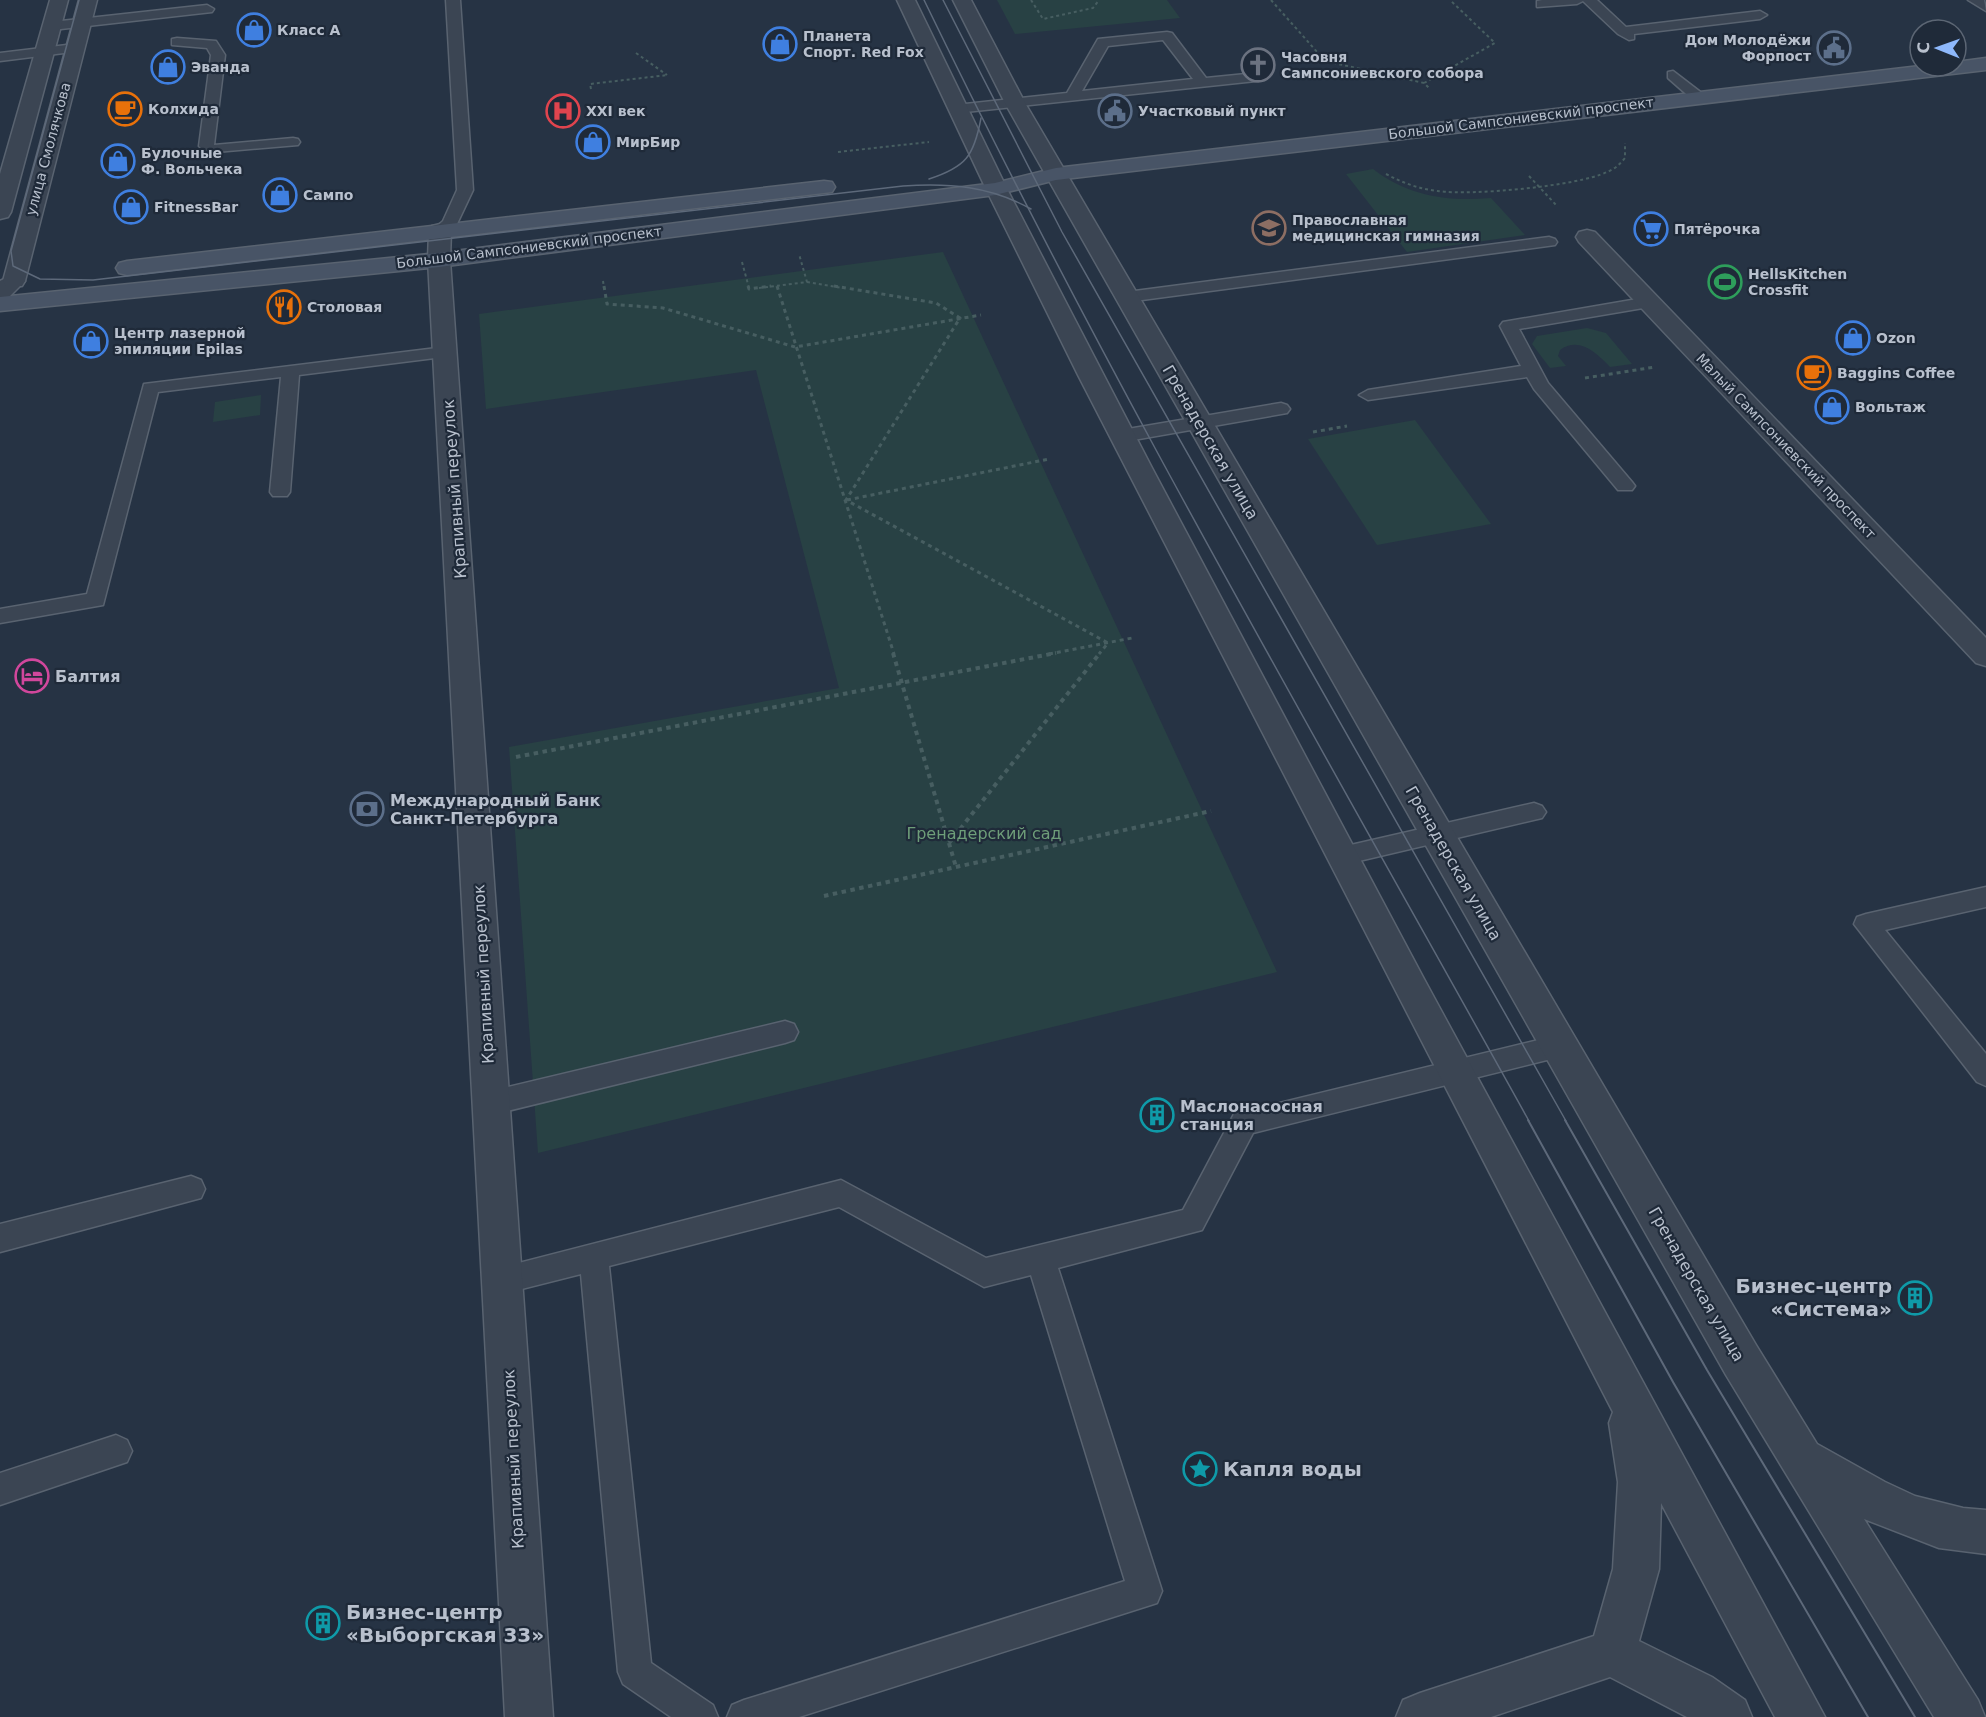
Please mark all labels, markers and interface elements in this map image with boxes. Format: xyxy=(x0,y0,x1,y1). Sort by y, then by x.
shop icon: Класс А xyxy=(236,12,272,48)
north arrow xyxy=(1908,18,1968,78)
place label: Класс А xyxy=(277,22,341,38)
shop icon: Планета Спорт. Red Fox xyxy=(762,26,798,62)
place label: Планета Спорт. Red Fox xyxy=(803,28,924,60)
public building icon: Дом Молодёжи Форпост xyxy=(1816,30,1852,66)
place label: Дом Молодёжи Форпост xyxy=(1685,32,1812,64)
text: С xyxy=(1914,42,1933,54)
church icon: Часовня Сампсониевского собора xyxy=(1240,47,1276,83)
shop icon: Эванда xyxy=(150,49,186,85)
place label: Часовня Сампсониевского собора xyxy=(1281,49,1484,81)
place label: Эванда xyxy=(191,59,250,75)
street label: улица Смолячкова xyxy=(23,81,73,217)
cafe icon: Колхида xyxy=(107,91,143,127)
hospital icon: XXI век xyxy=(545,93,581,129)
public building icon: Участковый пункт xyxy=(1097,93,1133,129)
street label: Большой Сампсониевский проспект xyxy=(1387,94,1655,142)
place label: Колхида xyxy=(148,101,219,117)
place label: XXI век xyxy=(586,103,646,119)
place label: Участковый пункт xyxy=(1138,103,1287,119)
shop icon: МирБир xyxy=(575,124,611,160)
place label: МирБир xyxy=(616,134,680,150)
shop icon: Булочные Ф. Вольчека xyxy=(100,143,136,179)
place label: Булочные Ф. Вольчека xyxy=(141,145,243,177)
shop icon: Сампо xyxy=(262,177,298,213)
place label: Сампо xyxy=(303,187,354,203)
shop icon: FitnessBar xyxy=(113,189,149,225)
place label: FitnessBar xyxy=(154,199,238,215)
school or university icon: Православная медицинская гимназия xyxy=(1251,210,1287,246)
supermarket icon: Пятёрочка xyxy=(1633,211,1669,247)
place label: Православная медицинская гимназия xyxy=(1292,212,1480,244)
place label: Пятёрочка xyxy=(1674,221,1761,237)
street label: Большой Сампсониевский проспект xyxy=(395,223,663,271)
sports icon: HellsKitchen Crossfit xyxy=(1707,264,1743,300)
place label: HellsKitchen Crossfit xyxy=(1748,266,1847,298)
restaurant icon: Столовая xyxy=(266,289,302,325)
place label: Столовая xyxy=(307,299,382,315)
shop icon: Ozon xyxy=(1835,320,1871,356)
shop icon: Центр лазерной эпиляции Epilas xyxy=(73,323,109,359)
place label: Центр лазерной эпиляции Epilas xyxy=(114,325,246,357)
place label: Ozon xyxy=(1876,330,1916,346)
street label: Малый Сампсониевский проспект xyxy=(1693,350,1879,542)
cafe icon: Baggins Coffee xyxy=(1796,355,1832,391)
street label: Гренадерская улица xyxy=(1159,362,1263,523)
place label: Baggins Coffee xyxy=(1837,365,1955,381)
shop icon: Вольтаж xyxy=(1814,389,1850,425)
street label: Крапивный переулок xyxy=(439,398,470,579)
place label: Вольтаж xyxy=(1855,399,1926,415)
hotel icon: Балтия xyxy=(14,658,50,694)
place label: Балтия xyxy=(55,667,120,686)
street label: Гренадерская улица xyxy=(1402,783,1506,944)
bank icon: Международный Банк Санкт-Петербурга xyxy=(349,791,385,827)
place label: Международный Банк Санкт-Петербурга xyxy=(390,791,601,828)
park label: Гренадерский сад xyxy=(906,824,1062,843)
street label: Крапивный переулок xyxy=(469,883,498,1064)
building icon: Маслонасосная станция xyxy=(1139,1097,1175,1133)
place label: Маслонасосная станция xyxy=(1180,1097,1323,1134)
street label: Гренадерская улица xyxy=(1645,1204,1749,1365)
place label: Бизнес-центр «Система» xyxy=(1735,1274,1892,1321)
building icon: Бизнес-центр «Система» xyxy=(1897,1280,1933,1316)
street label: Крапивный переулок xyxy=(499,1368,528,1549)
place icon: Капля воды xyxy=(1182,1451,1218,1487)
place label: Капля воды xyxy=(1223,1457,1362,1481)
place label: Бизнес-центр «Выборгская 33» xyxy=(346,1600,544,1647)
building icon: Бизнес-центр «Выборгская 33» xyxy=(305,1605,341,1641)

